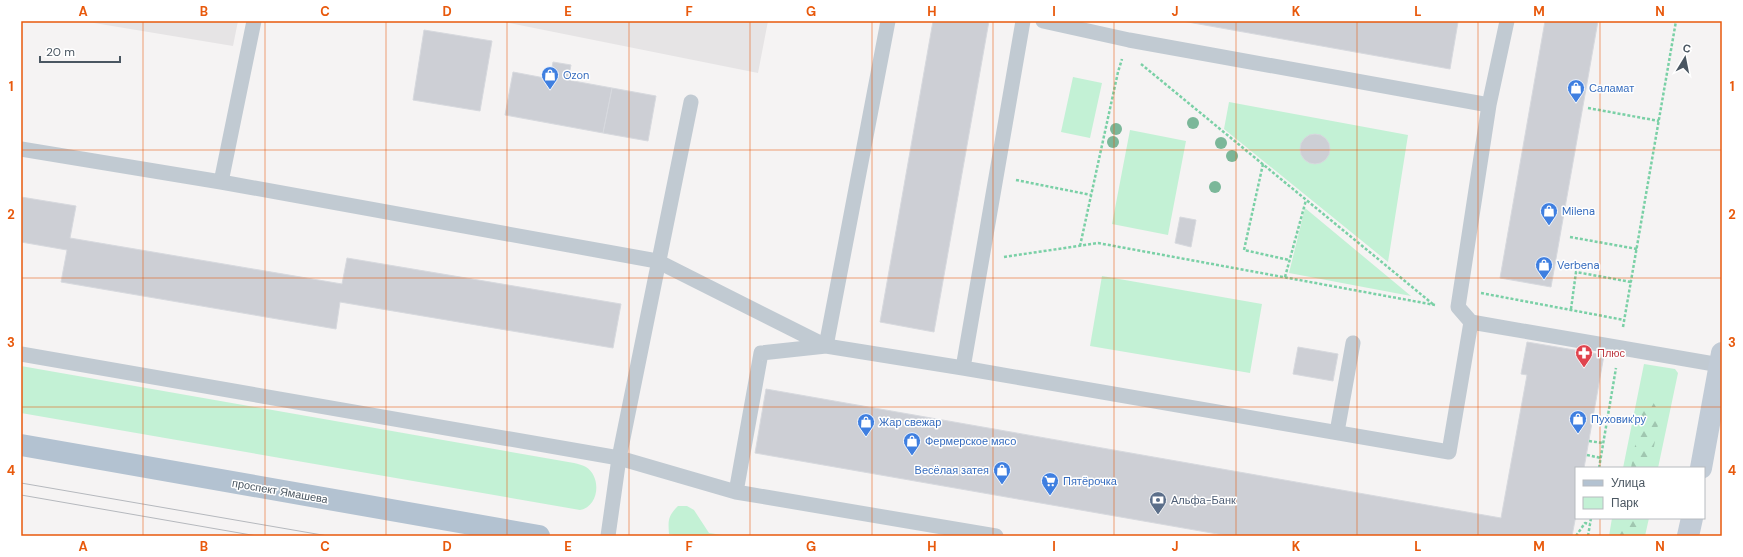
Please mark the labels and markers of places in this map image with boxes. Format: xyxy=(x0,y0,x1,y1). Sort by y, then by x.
shop icon: Ozon xyxy=(540,65,560,90)
place label: Ozon xyxy=(563,68,589,82)
shop icon: Саламат xyxy=(1566,78,1586,103)
place label: Саламат xyxy=(1589,81,1634,95)
shop icon: Milena xyxy=(1539,201,1559,226)
place label: Milena xyxy=(1562,204,1595,218)
shop icon: Verbena xyxy=(1534,255,1554,280)
place label: Verbena xyxy=(1557,258,1599,272)
pharmacy icon: Плюс xyxy=(1574,343,1594,368)
place label: Плюс xyxy=(1597,346,1626,360)
shop icon: Пуховик'ру xyxy=(1568,409,1588,434)
shop icon: Жар свежар xyxy=(856,412,876,437)
place label: Пуховик'ру xyxy=(1591,412,1646,426)
place label: Жар свежар xyxy=(879,415,941,429)
shop icon: Фермерское мясо xyxy=(902,431,922,456)
place label: Фермерское мясо xyxy=(925,434,1016,448)
shop icon: Весёлая затея xyxy=(992,460,1012,485)
place label: Весёлая затея xyxy=(915,463,989,477)
supermarket icon: Пятёрочка xyxy=(1040,471,1060,496)
place label: Пятёрочка xyxy=(1063,474,1118,488)
bank icon: Альфа-Банк xyxy=(1148,490,1168,515)
place label: Альфа-Банк xyxy=(1171,493,1236,507)

